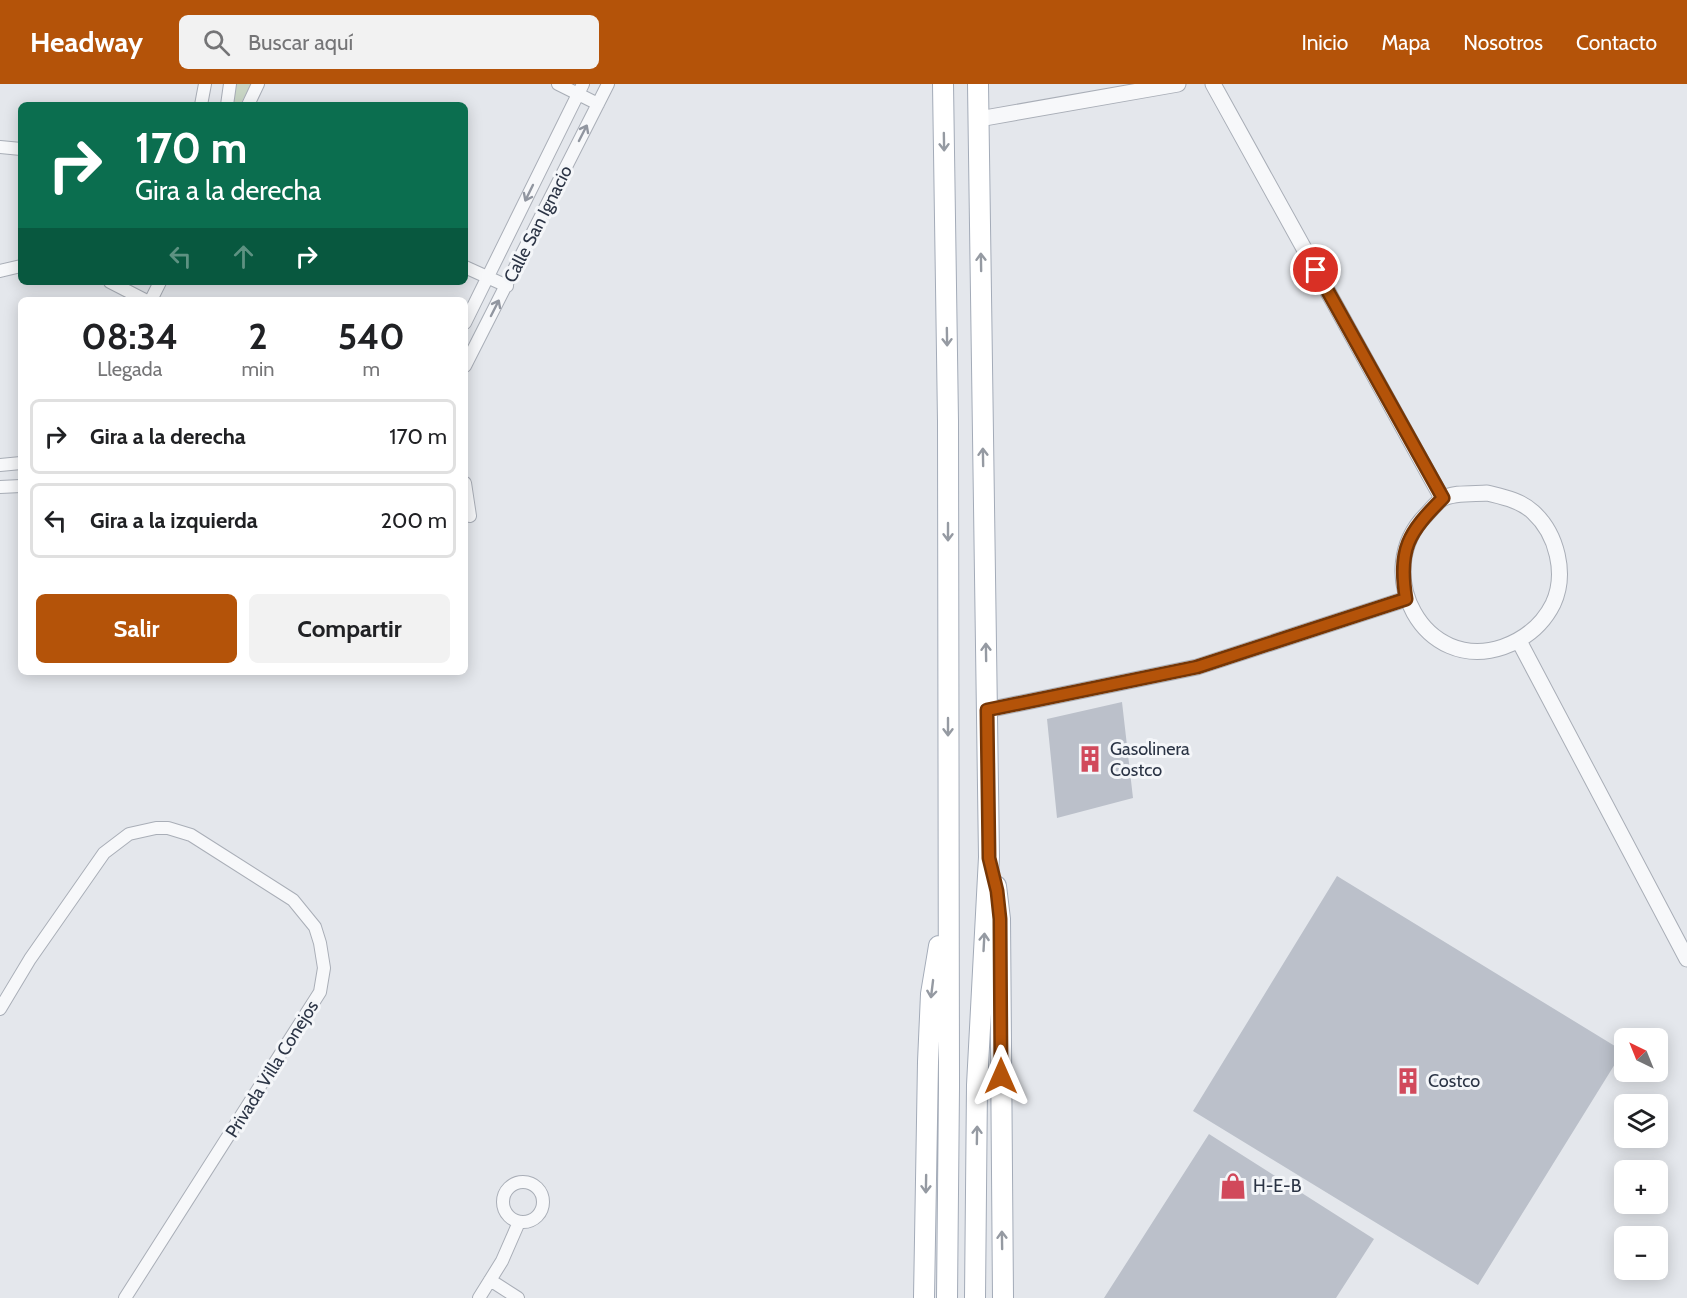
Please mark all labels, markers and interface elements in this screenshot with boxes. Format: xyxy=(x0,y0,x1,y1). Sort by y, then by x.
search box xyxy=(179,15,599,69)
text: Headway xyxy=(30,25,143,59)
icon: search xyxy=(200,26,233,59)
text: Buscar aquí xyxy=(248,29,353,56)
text: Inicio xyxy=(1301,30,1348,55)
text: Mapa xyxy=(1381,30,1430,55)
text: Nosotros xyxy=(1463,30,1543,55)
text: Contacto xyxy=(1576,30,1657,55)
text: 170 m xyxy=(135,122,247,174)
one-way arrow xyxy=(578,125,589,143)
icon: right xyxy=(36,126,114,204)
one-way arrow xyxy=(938,132,949,152)
street label: Calle San Ignacio xyxy=(499,162,577,286)
text: Gira a la derecha xyxy=(135,174,321,207)
one-way arrow xyxy=(523,184,534,202)
icon: left xyxy=(164,240,197,273)
icon: ahead xyxy=(227,240,260,273)
icon: right xyxy=(290,240,323,273)
pin xyxy=(1290,244,1341,295)
one-way arrow xyxy=(975,253,987,273)
icon: arrive xyxy=(1299,253,1332,286)
one-way arrow xyxy=(490,299,501,317)
text: 08:34 xyxy=(81,314,178,358)
text: 2 xyxy=(248,314,267,358)
text: 540 xyxy=(338,314,405,358)
one-way arrow xyxy=(941,327,953,347)
text: Llegada xyxy=(97,357,162,381)
text: min xyxy=(241,357,274,381)
text: m xyxy=(362,357,380,381)
icon: right xyxy=(39,420,72,453)
text: Gira a la derecha xyxy=(90,423,246,450)
text: 170 m xyxy=(389,423,447,450)
one-way arrow xyxy=(977,448,989,468)
icon: left xyxy=(39,504,72,537)
text: Gira a la izquierda xyxy=(90,507,258,534)
text: 200 m xyxy=(381,507,447,534)
one-way arrow xyxy=(942,522,954,542)
button: Salir xyxy=(36,594,237,663)
button: Compartir xyxy=(249,594,450,663)
one-way arrow xyxy=(980,643,992,663)
one-way arrow xyxy=(942,717,954,737)
place label: Gasolinera Costco xyxy=(1110,738,1190,781)
building icon: Gasolinera Costco xyxy=(1075,744,1105,774)
one-way arrow xyxy=(979,933,990,953)
one-way arrow xyxy=(926,978,937,998)
street label: Privada Villa Conejos xyxy=(221,996,323,1142)
north arrow xyxy=(1614,1028,1668,1082)
map controls xyxy=(1614,1028,1668,1280)
position arrow xyxy=(969,1044,1033,1108)
building icon: Costco xyxy=(1393,1066,1423,1096)
place label: Costco xyxy=(1428,1070,1480,1092)
button: layers xyxy=(1614,1094,1668,1148)
one-way arrow xyxy=(971,1125,982,1145)
button: + xyxy=(1614,1160,1668,1214)
shop icon: H-E-B xyxy=(1218,1171,1248,1201)
one-way arrow xyxy=(920,1173,931,1193)
place label: H-E-B xyxy=(1253,1175,1302,1197)
button: − xyxy=(1614,1226,1668,1280)
one-way arrow xyxy=(996,1230,1008,1250)

